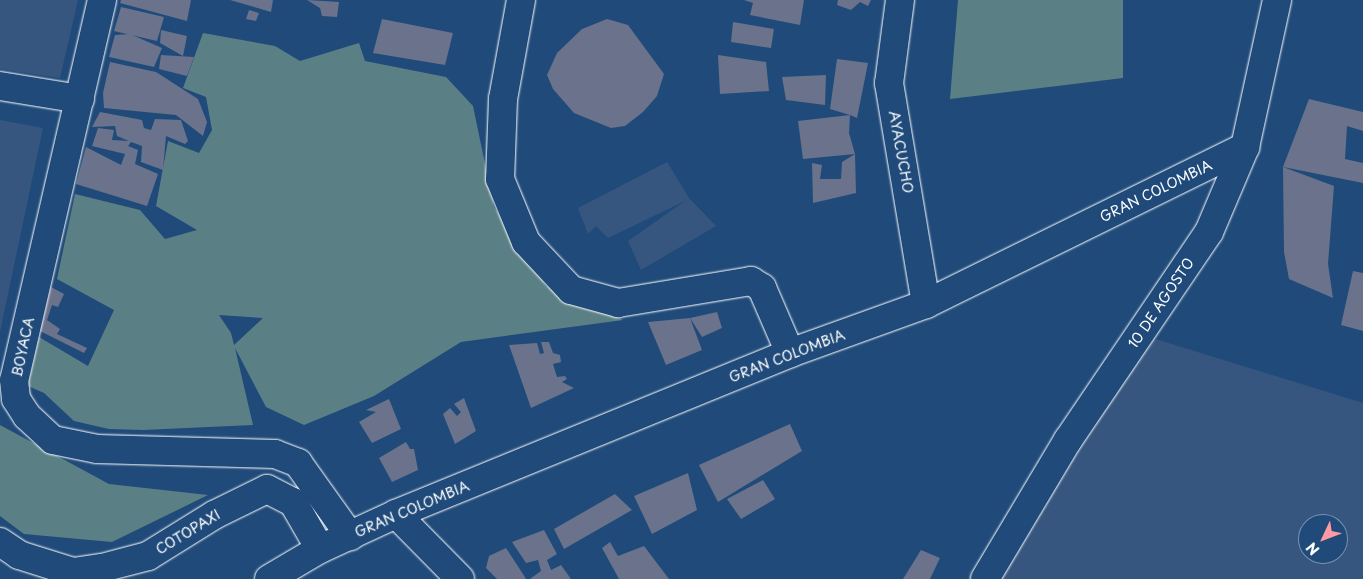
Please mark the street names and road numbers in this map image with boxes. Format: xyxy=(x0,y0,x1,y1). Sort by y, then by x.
street label: AYACUCHO xyxy=(885,109,917,195)
street label: GRAN COLOMBIA xyxy=(1096,156,1216,226)
street label: 10 DE AGOSTO xyxy=(1124,254,1198,352)
street label: BOYACA xyxy=(8,316,38,378)
street label: GRAN COLOMBIA xyxy=(726,326,848,386)
street label: GRAN COLOMBIA xyxy=(351,477,473,541)
street label: COTOPAXI xyxy=(153,506,223,558)

